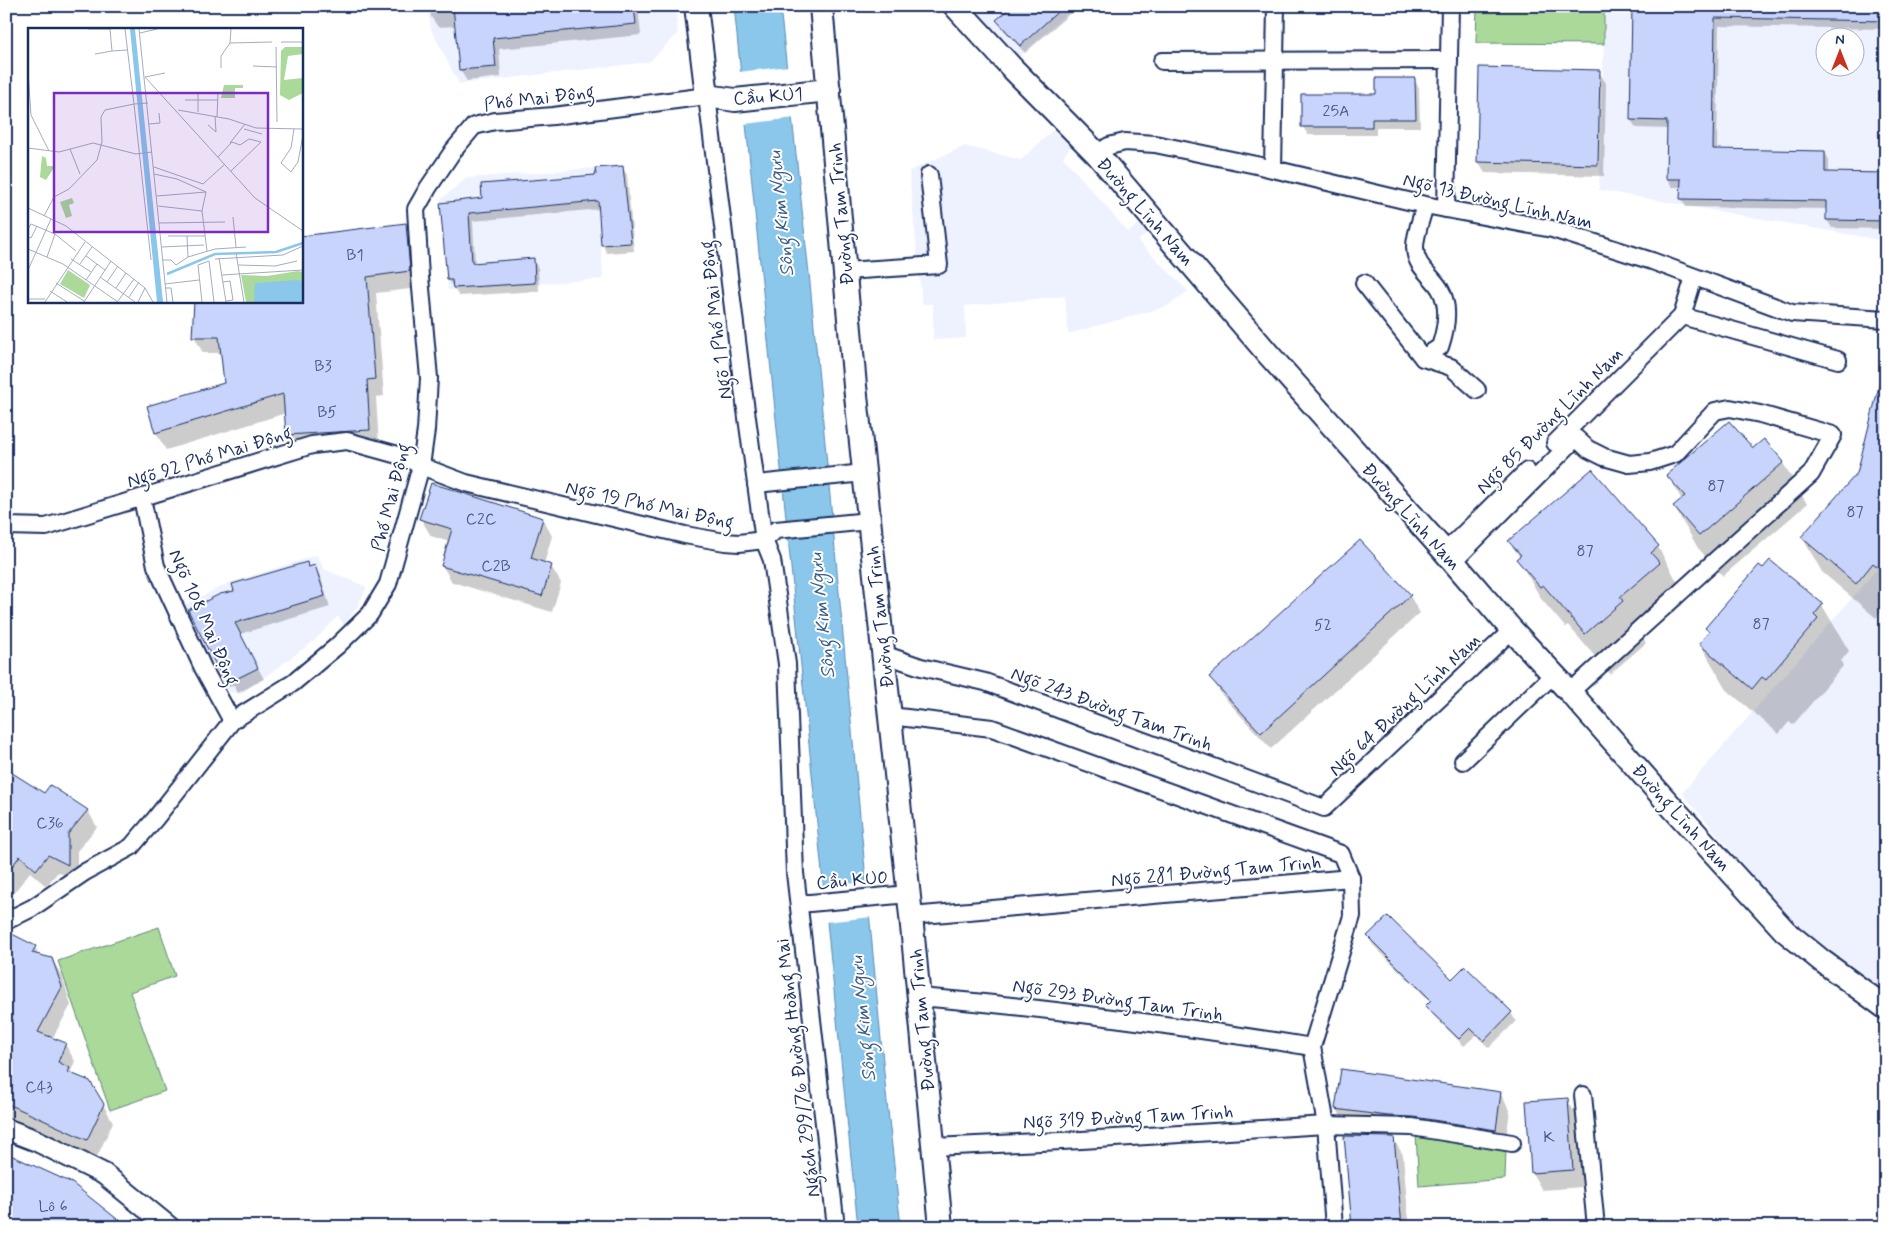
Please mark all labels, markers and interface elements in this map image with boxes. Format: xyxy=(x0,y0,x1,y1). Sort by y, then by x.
inset map xyxy=(28,28,302,302)
north arrow xyxy=(1814,28,1864,78)
text: N xyxy=(1835,31,1845,49)
street label: Phố Mai Động xyxy=(483,79,596,121)
street label: Cầu KU1 xyxy=(732,82,804,111)
house number: 25A xyxy=(1323,101,1349,122)
street label: Đường Tam Trinh xyxy=(823,141,863,286)
water label: Sông Kim Ngưu xyxy=(761,149,803,278)
street label: Đường Lĩnh Nam xyxy=(1088,152,1199,274)
street label: Ngõ 13 Đường Lĩnh Nam xyxy=(1400,167,1595,238)
street label: Ngõ 1 Phố Mai Động xyxy=(694,238,742,401)
house number: B1 xyxy=(346,245,364,266)
street label: Ngõ 85 Đường Lĩnh Nam xyxy=(1471,342,1631,502)
house number: B3 xyxy=(314,356,332,377)
house number: B5 xyxy=(317,402,337,423)
street label: Ngõ 92 Phố Mai Động xyxy=(124,420,296,497)
street label: Phố Mai Động xyxy=(366,440,420,555)
street label: Đường Lĩnh Nam xyxy=(1354,458,1466,578)
street label: Ngõ 19 Phố Mai Động xyxy=(562,475,736,538)
house number: 87 xyxy=(1707,476,1725,497)
house number: 87 xyxy=(1846,502,1864,523)
house number: C2C xyxy=(466,509,496,530)
house number: 87 xyxy=(1576,541,1594,562)
street label: Đường Tam Trinh xyxy=(861,544,903,689)
street label: Ngõ 108 Mai Động xyxy=(160,546,245,691)
water label: Sông Kim Ngưu xyxy=(802,551,844,680)
house number: C2B xyxy=(481,556,511,577)
house number: 87 xyxy=(1752,614,1770,635)
house number: 52 xyxy=(1314,615,1332,636)
street label: Ngõ 64 Đường Lĩnh Nam xyxy=(1324,628,1488,784)
street label: Ngõ 243 Đường Tam Trinh xyxy=(1006,661,1216,760)
street label: Đường Lĩnh Nam xyxy=(1624,759,1736,879)
house number: C36 xyxy=(36,813,64,834)
street label: Ngõ 281 Đường Tam Trinh xyxy=(1110,850,1323,896)
street label: Cầu KU0 xyxy=(815,865,889,896)
street label: Ngách 299/76 Đường Hoàng Mai xyxy=(770,937,830,1199)
street label: Đường Tam Trinh xyxy=(904,947,944,1092)
water label: Sông Kim Ngưu xyxy=(843,954,885,1083)
street label: Ngõ 293 Đường Tam Trinh xyxy=(1011,973,1225,1031)
house number: C43 xyxy=(25,1077,53,1098)
street label: Ngõ 319 Đường Tam Trinh xyxy=(1022,1100,1234,1138)
house number: K xyxy=(1543,1127,1555,1148)
house number: Lô 6 xyxy=(38,1196,68,1217)

